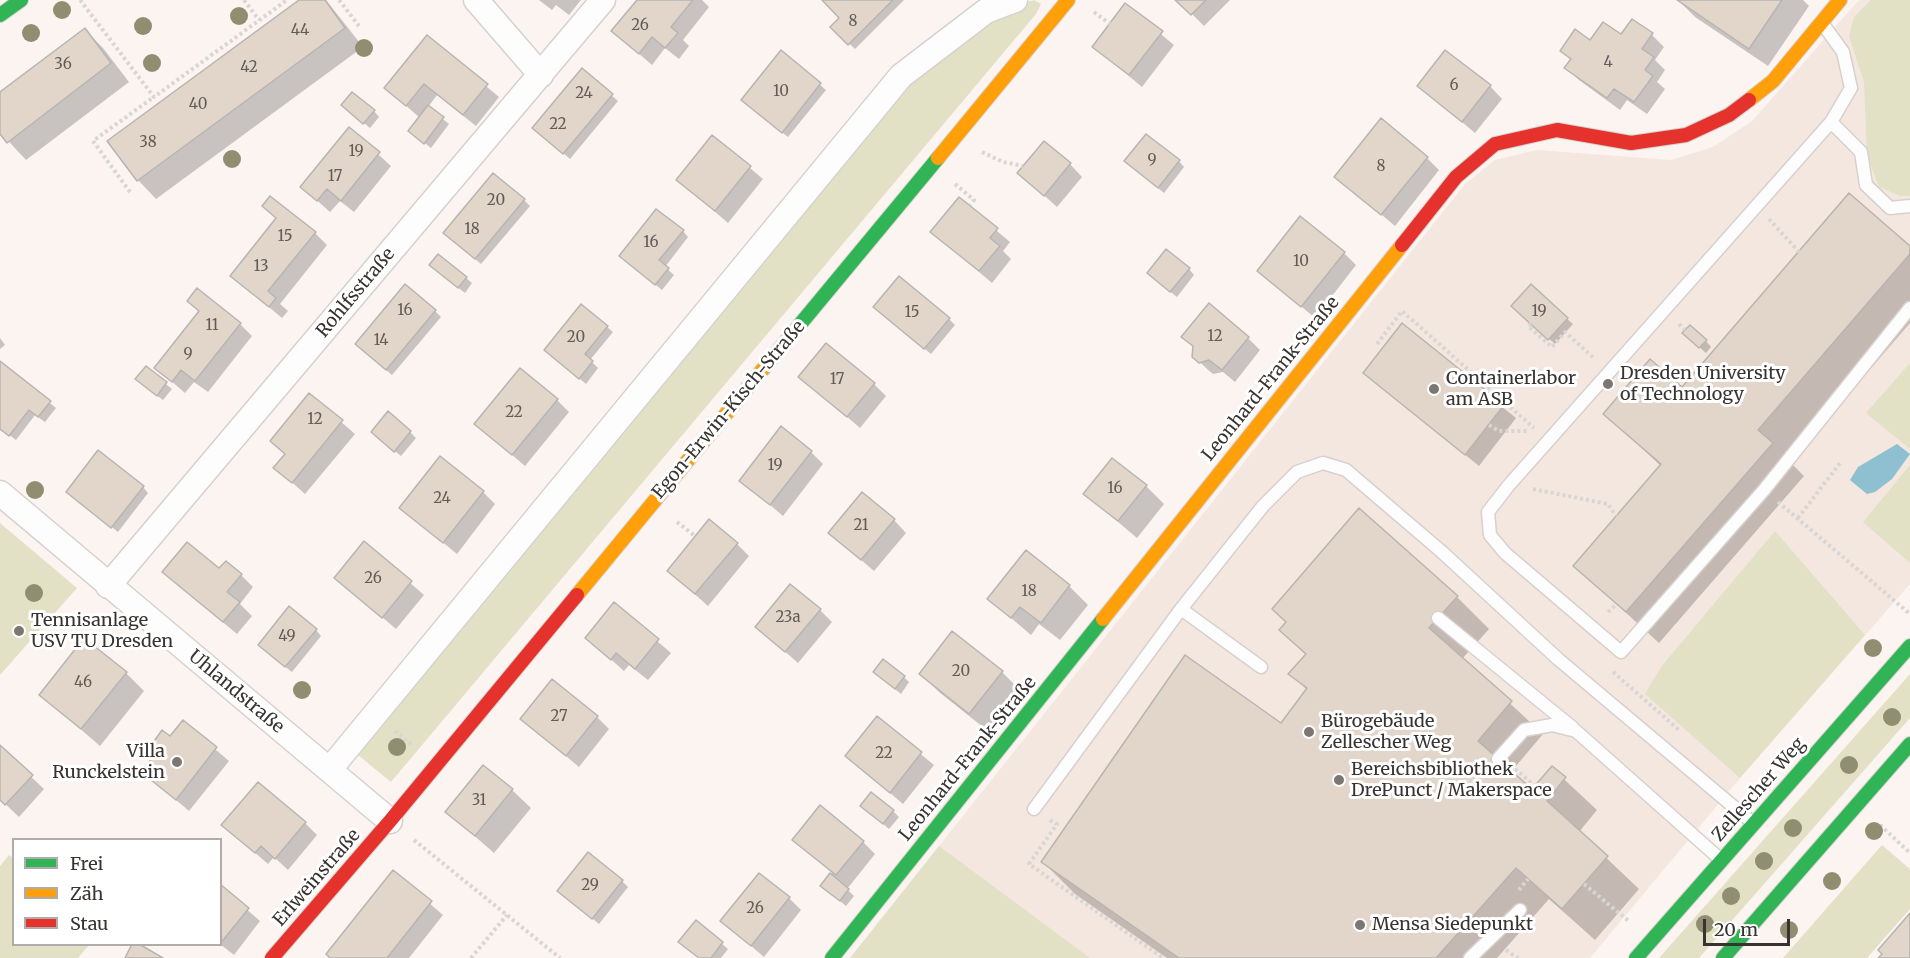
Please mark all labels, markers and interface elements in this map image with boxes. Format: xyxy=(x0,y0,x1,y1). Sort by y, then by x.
house number: 8 xyxy=(849,13,857,31)
house number: 26 xyxy=(631,17,649,35)
house number: 44 xyxy=(291,22,309,40)
house number: 4 xyxy=(1603,54,1613,72)
house number: 36 xyxy=(54,56,72,74)
house number: 42 xyxy=(240,59,258,77)
house number: 6 xyxy=(1449,77,1459,95)
house number: 10 xyxy=(773,83,789,101)
house number: 24 xyxy=(575,85,593,103)
house number: 40 xyxy=(189,96,207,114)
house number: 22 xyxy=(549,116,567,134)
house number: 38 xyxy=(139,134,157,152)
house number: 19 xyxy=(348,143,364,161)
house number: 9 xyxy=(1147,152,1157,170)
house number: 8 xyxy=(1377,158,1385,176)
house number: 17 xyxy=(328,168,342,186)
house number: 20 xyxy=(487,192,505,210)
house number: 18 xyxy=(464,221,480,239)
house number: 15 xyxy=(277,228,293,246)
house number: 16 xyxy=(643,234,659,252)
street label: Rohlfsstraße xyxy=(312,244,400,342)
house number: 10 xyxy=(1293,253,1309,271)
house number: 13 xyxy=(254,258,268,276)
street label: Leonhard-Frank-Straße xyxy=(1198,292,1344,466)
house number: 16 xyxy=(397,302,413,320)
house number: 19 xyxy=(1531,303,1547,321)
house number: 15 xyxy=(904,304,920,322)
house number: 11 xyxy=(205,317,219,335)
street label: Egon-Erwin-Kisch-Straße xyxy=(648,317,810,503)
house number: 12 xyxy=(1207,328,1223,346)
house number: 20 xyxy=(567,329,585,347)
house number: 14 xyxy=(373,332,389,350)
house number: 9 xyxy=(183,346,193,364)
place label: Dresden University of Technology xyxy=(1620,363,1786,406)
place label: Containerlabor am ASB xyxy=(1446,368,1576,410)
house number: 17 xyxy=(830,371,844,389)
marker: Dresden University of Technology xyxy=(1601,377,1615,391)
marker: Containerlabor am ASB xyxy=(1427,382,1441,396)
house number: 22 xyxy=(505,404,523,422)
house number: 12 xyxy=(307,411,323,429)
house number: 19 xyxy=(767,457,783,475)
house number: 16 xyxy=(1107,480,1123,498)
house number: 24 xyxy=(433,490,451,508)
house number: 21 xyxy=(853,517,869,535)
house number: 26 xyxy=(364,570,382,588)
house number: 18 xyxy=(1021,583,1037,601)
house number: 23a xyxy=(775,609,801,627)
place label: Tennisanlage USV TU Dresden xyxy=(31,610,173,652)
marker: Tennisanlage USV TU Dresden xyxy=(12,624,26,638)
house number: 49 xyxy=(278,628,296,646)
street label: Uhlandstraße xyxy=(184,646,288,738)
house number: 20 xyxy=(952,663,970,681)
street label: Leonhard-Frank-Straße xyxy=(895,672,1041,846)
house number: 46 xyxy=(74,674,92,692)
house number: 27 xyxy=(551,708,567,726)
place label: Bürogebäude Zellescher Weg xyxy=(1321,711,1451,754)
marker: Bürogebäude Zellescher Weg xyxy=(1302,725,1316,739)
street label: Zellescher Weg xyxy=(1708,734,1810,846)
place label: Villa Runckelstein xyxy=(52,741,165,783)
house number: 22 xyxy=(875,745,893,763)
marker: Villa Runckelstein xyxy=(170,755,184,769)
place label: Bereichsbibliothek DrePunct / Makerspace xyxy=(1351,759,1552,802)
marker: Bereichsbibliothek DrePunct / Makerspace xyxy=(1332,773,1346,787)
house number: 31 xyxy=(472,792,486,810)
street label: Erlweinstraße xyxy=(269,825,365,931)
legend xyxy=(12,838,222,946)
text: Frei xyxy=(70,852,103,875)
house number: 29 xyxy=(581,877,599,895)
text: Zäh xyxy=(70,882,103,905)
house number: 26 xyxy=(746,900,764,918)
scale bar xyxy=(1706,907,1793,945)
text: Stau xyxy=(70,912,108,935)
place label: Mensa Siedepunkt xyxy=(1372,914,1533,936)
marker: Mensa Siedepunkt xyxy=(1353,918,1367,932)
text: 20 m xyxy=(1714,918,1758,941)

